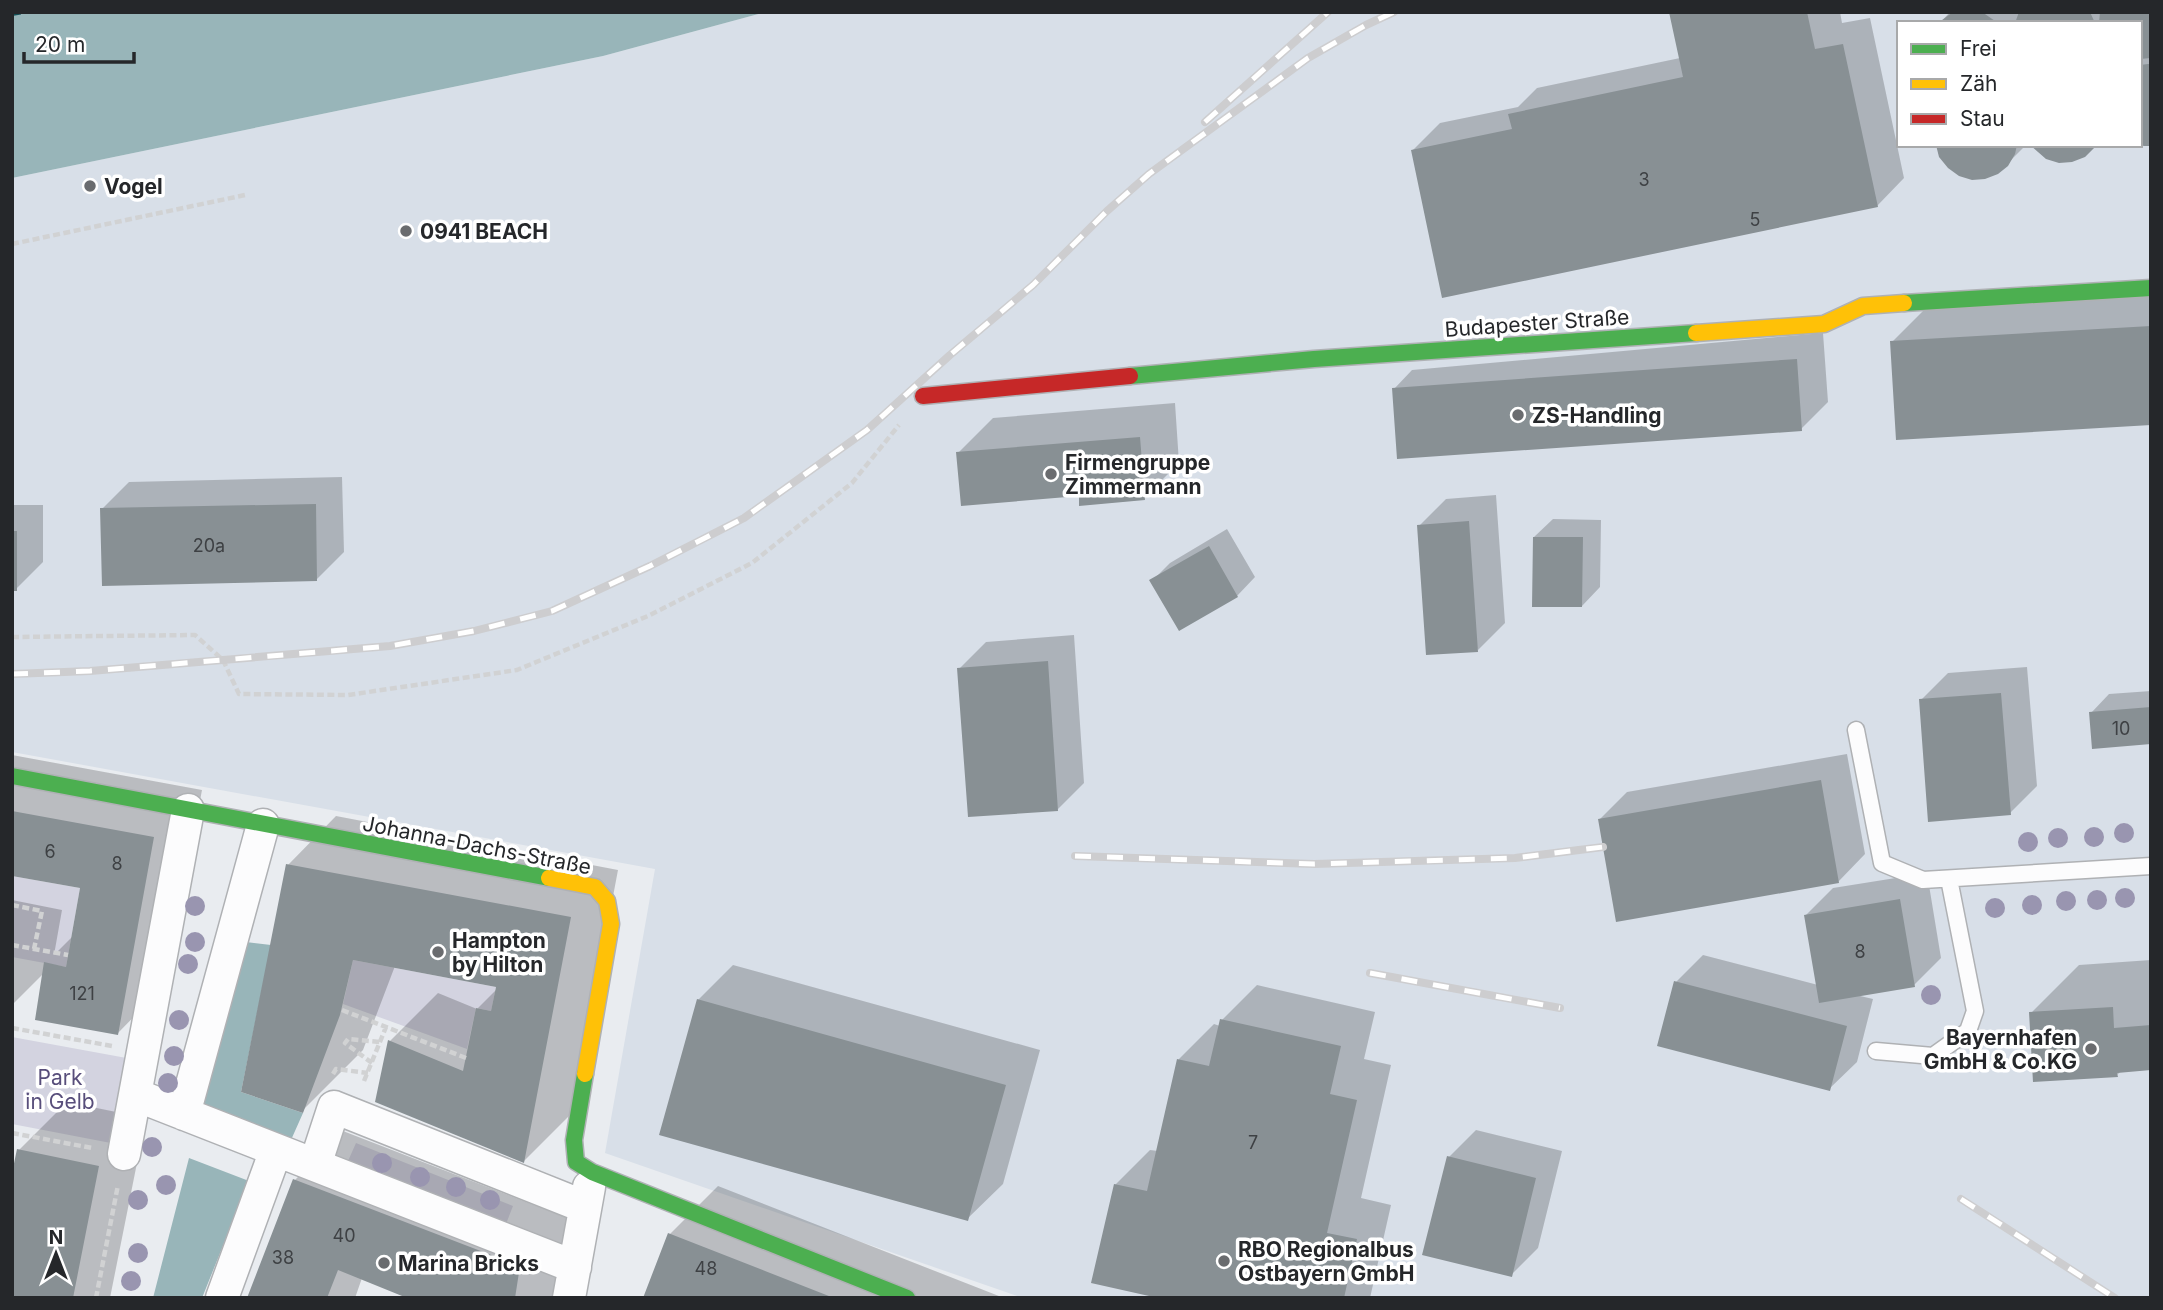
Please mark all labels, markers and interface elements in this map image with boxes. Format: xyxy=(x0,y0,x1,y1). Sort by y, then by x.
scale bar xyxy=(24,21,135,65)
legend xyxy=(1897,21,2142,147)
text: 20 m xyxy=(35,32,85,57)
text: Frei xyxy=(1960,36,1997,61)
text: Zäh xyxy=(1960,71,1997,96)
text: Stau xyxy=(1960,106,2005,131)
house number: 3 xyxy=(1638,169,1650,190)
place label: Vogel xyxy=(104,174,163,199)
marker: Vogel xyxy=(82,178,98,194)
house number: 5 xyxy=(1750,209,1760,230)
place label: 0941 BEACH xyxy=(420,219,548,244)
marker: 0941 BEACH xyxy=(398,223,414,239)
street label: Budapester Straße xyxy=(1444,304,1630,342)
place label: ZS-Handling xyxy=(1532,403,1661,428)
marker: ZS-Handling xyxy=(1510,407,1526,423)
place label: Firmengruppe Zimmermann xyxy=(1065,450,1210,499)
marker: Firmengruppe Zimmermann xyxy=(1043,466,1059,482)
house number: 20a xyxy=(193,535,225,556)
house number: 10 xyxy=(2112,718,2130,739)
street label: Johanna-Dachs-Straße xyxy=(361,811,593,879)
house number: 6 xyxy=(44,841,56,862)
house number: 8 xyxy=(111,853,123,874)
place label: Hampton by Hilton xyxy=(452,928,546,977)
house number: 8 xyxy=(1854,941,1866,962)
marker: Hampton by Hilton xyxy=(430,944,446,960)
house number: 121 xyxy=(69,983,95,1004)
place label: Bayernhafen GmbH & Co.KG xyxy=(1924,1025,2077,1074)
marker: Bayernhafen GmbH & Co.KG xyxy=(2083,1041,2099,1057)
park label: Park in Gelb xyxy=(25,1065,95,1114)
house number: 7 xyxy=(1248,1132,1258,1153)
north arrow xyxy=(21,1219,91,1289)
house number: 40 xyxy=(333,1225,355,1246)
text: N xyxy=(49,1226,63,1249)
place label: RBO Regionalbus Ostbayern GmbH xyxy=(1238,1237,1414,1286)
house number: 38 xyxy=(272,1247,294,1268)
place label: Marina Bricks xyxy=(398,1251,539,1276)
marker: RBO Regionalbus Ostbayern GmbH xyxy=(1216,1253,1232,1269)
marker: Marina Bricks xyxy=(376,1255,392,1271)
house number: 48 xyxy=(695,1258,717,1279)

